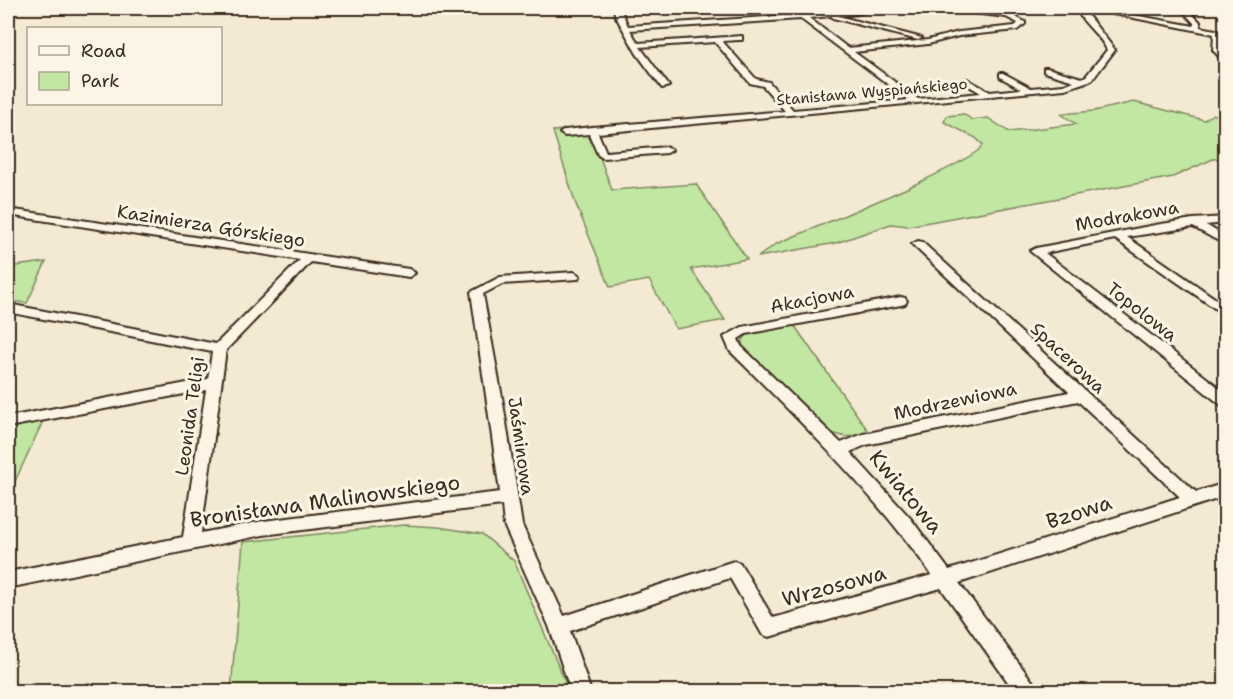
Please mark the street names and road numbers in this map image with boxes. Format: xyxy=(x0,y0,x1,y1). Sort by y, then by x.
street label: Stanisława Wyspiańskiego xyxy=(776,74,968,110)
street label: Modrakowa xyxy=(1073,195,1181,237)
street label: Kazimierza Górskiego xyxy=(115,199,307,253)
street label: Topolowa xyxy=(1102,277,1182,347)
street label: Akacjowa xyxy=(768,279,856,319)
street label: Spacerowa xyxy=(1025,317,1111,399)
street label: Leonida Teligi xyxy=(170,355,210,477)
street label: Modrzewiowa xyxy=(891,376,1019,426)
street label: Jaśminowa xyxy=(502,395,540,497)
street label: Kwiatowa xyxy=(863,444,949,540)
street label: Bronisława Malinowskiego xyxy=(188,468,462,534)
street label: Bzowa xyxy=(1043,488,1115,536)
street label: Wrzosowa xyxy=(779,559,889,613)

